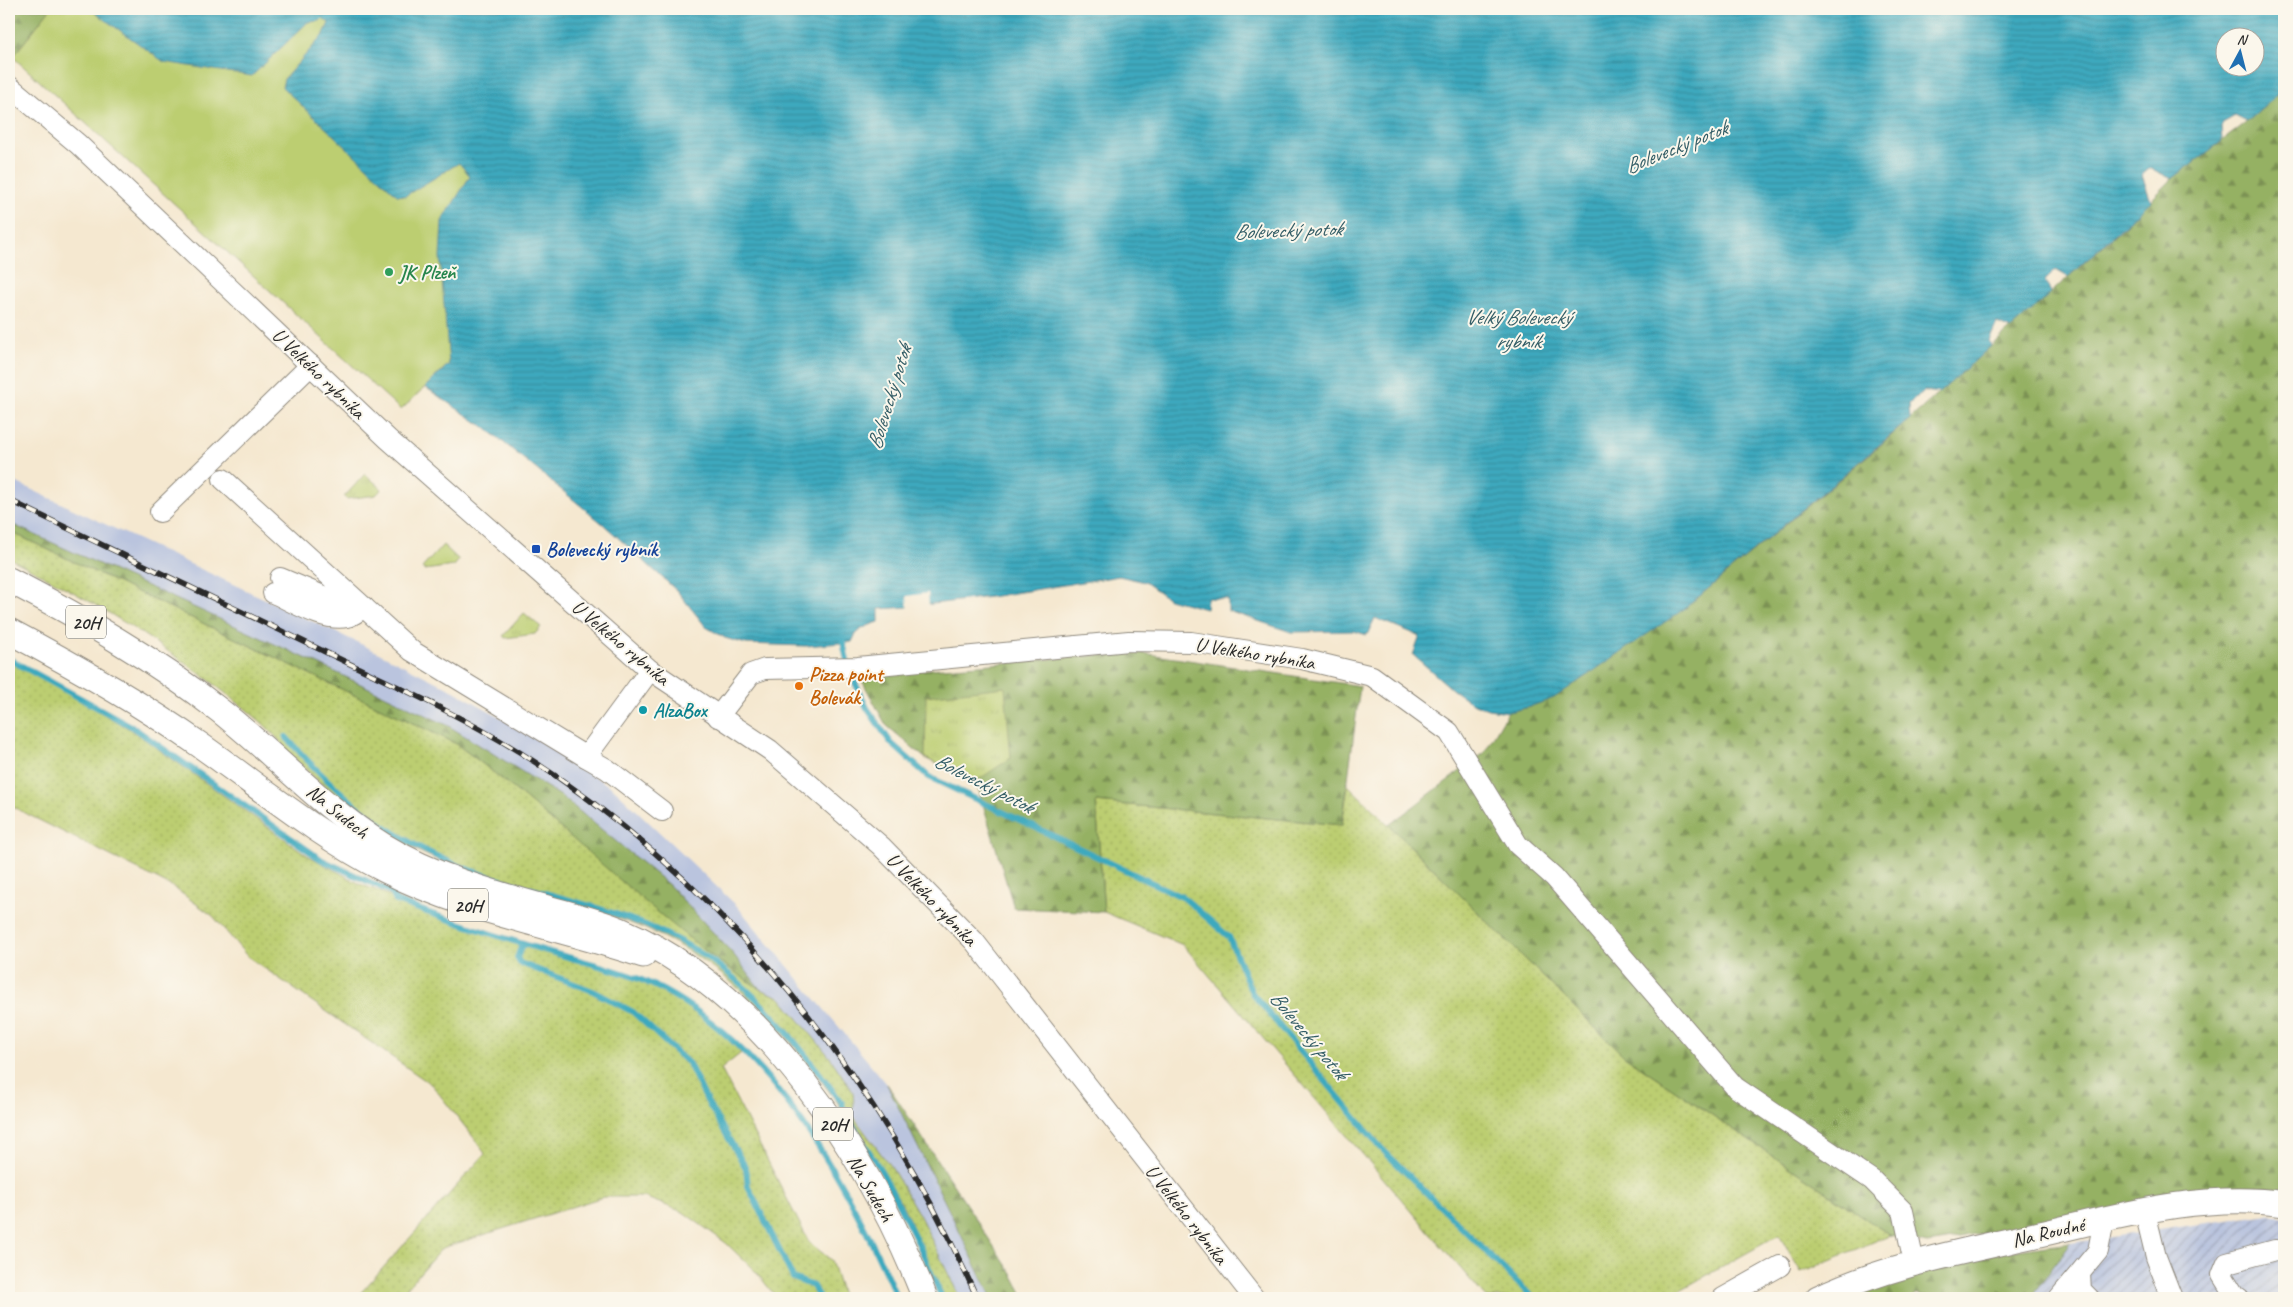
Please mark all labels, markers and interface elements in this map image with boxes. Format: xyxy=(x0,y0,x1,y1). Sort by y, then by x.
north arrow xyxy=(2216,28,2266,78)
text: N xyxy=(2236,31,2249,49)
water label: Bolevecký potok xyxy=(1621,113,1735,179)
water label: Bolevecký potok xyxy=(1234,215,1347,245)
place label: JK Plzeň xyxy=(397,260,457,285)
marker: JK Plzeň xyxy=(383,266,395,278)
water label: Velký Bolevecký rybník xyxy=(1465,304,1576,354)
street label: U Velkého rybníka xyxy=(267,323,371,425)
water label: Bolevecký potok xyxy=(861,338,918,452)
place label: Bolevecký rybník xyxy=(546,537,660,563)
marker: Bolevecký rybník xyxy=(530,543,542,555)
street label: U Velkého rybníka xyxy=(567,594,676,691)
road number: 20H xyxy=(66,606,106,638)
street label: U Velkého rybníka xyxy=(1194,632,1317,675)
place label: Pizza point Bolevák xyxy=(809,662,885,710)
marker: Pizza point Bolevák xyxy=(793,680,805,692)
place label: AlzaBox xyxy=(653,698,709,723)
marker: AlzaBox xyxy=(637,704,649,716)
water label: Bolevecký potok xyxy=(930,747,1042,821)
street label: Na Sudech xyxy=(301,779,375,845)
street label: U Velkého rybníka xyxy=(881,847,983,952)
road number: 20H xyxy=(448,888,488,922)
water label: Bolevecký potok xyxy=(1264,985,1356,1088)
road number: 20H xyxy=(813,1108,853,1140)
street label: Na Sudech xyxy=(841,1150,900,1227)
street label: U Velkého rybníka xyxy=(1140,1159,1234,1270)
street label: Na Roudné xyxy=(2010,1211,2090,1253)

